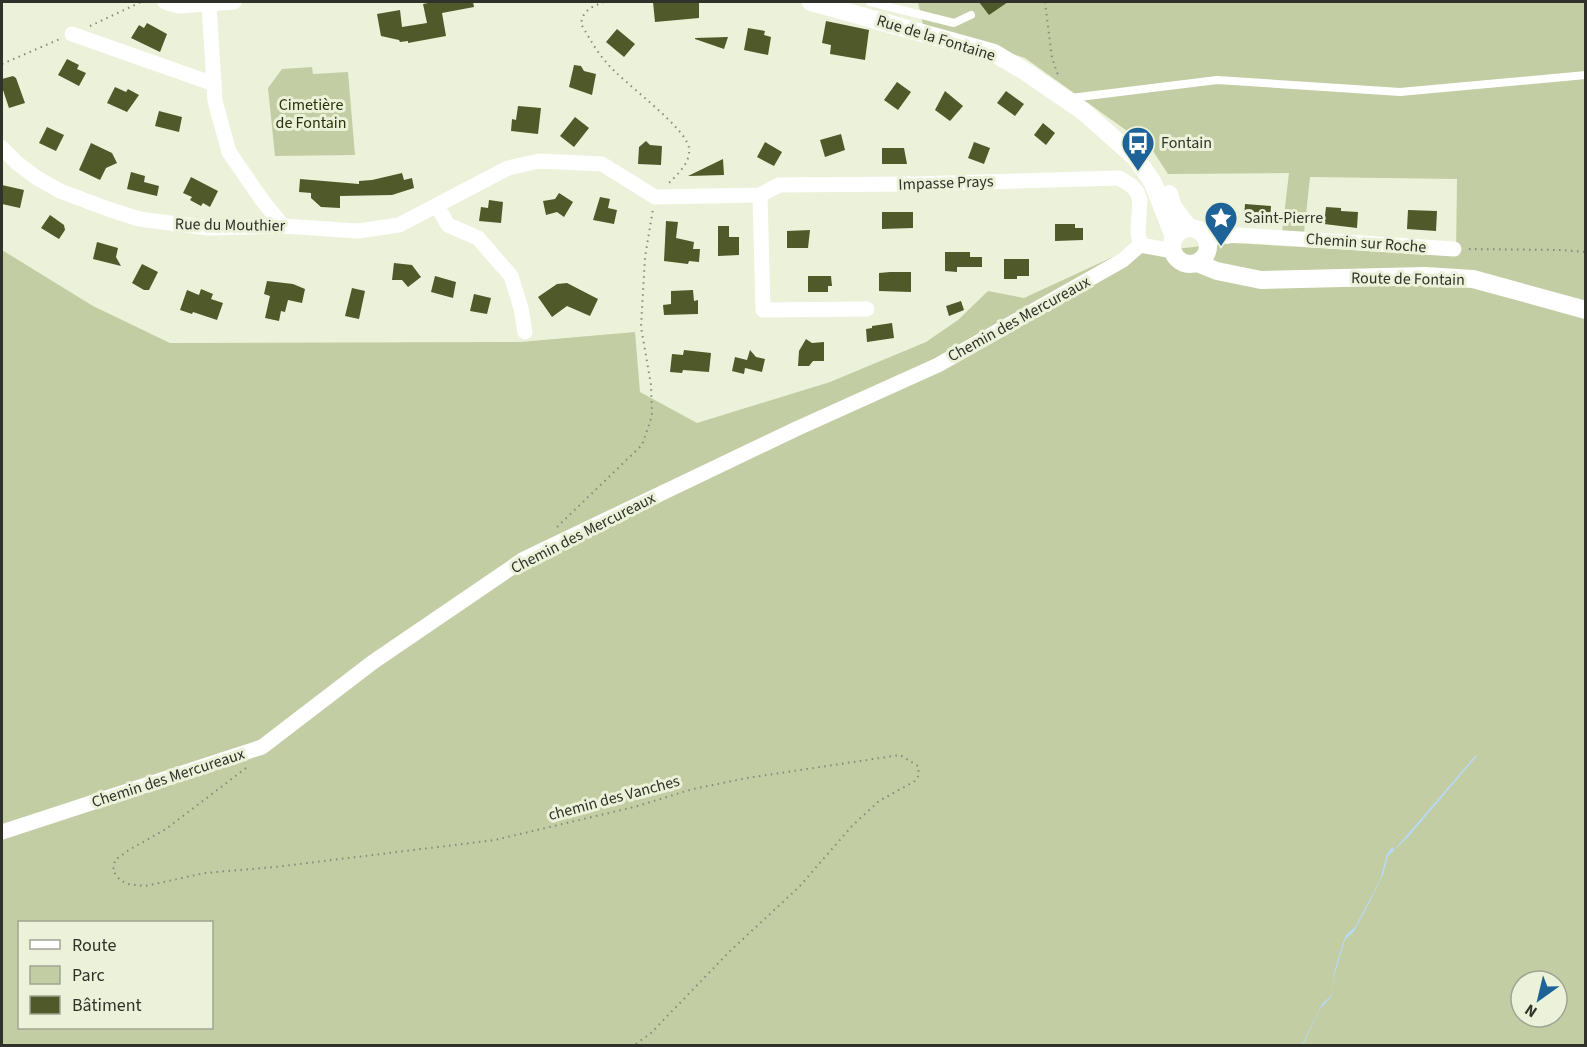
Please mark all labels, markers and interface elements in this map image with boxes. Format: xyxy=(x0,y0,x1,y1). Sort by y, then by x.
street label: Rue de la Fontaine xyxy=(874,9,998,67)
park label: Cimetière de Fontain xyxy=(276,94,346,134)
bus stop icon: Fontain xyxy=(1120,125,1156,172)
place label: Fontain xyxy=(1161,132,1212,154)
street label: Impasse Prays xyxy=(898,170,994,196)
place icon: Saint-Pierre xyxy=(1203,200,1239,247)
place label: Saint-Pierre xyxy=(1244,207,1323,229)
street label: Rue du Mouthier xyxy=(175,213,286,237)
street label: Chemin sur Roche xyxy=(1305,228,1427,258)
street label: Route de Fontain xyxy=(1351,267,1465,291)
street label: Chemin des Mercureaux xyxy=(944,271,1094,367)
street label: Chemin des Mercureaux xyxy=(507,487,659,579)
street label: Chemin des Mercureaux xyxy=(89,743,247,813)
street label: chemin des Vanches xyxy=(546,770,682,826)
legend xyxy=(18,921,213,1029)
text: Route xyxy=(72,933,116,958)
text: Parc xyxy=(72,963,105,988)
north arrow xyxy=(1509,969,1569,1029)
text: Bâtiment xyxy=(72,993,142,1018)
text: N xyxy=(1521,999,1542,1023)

